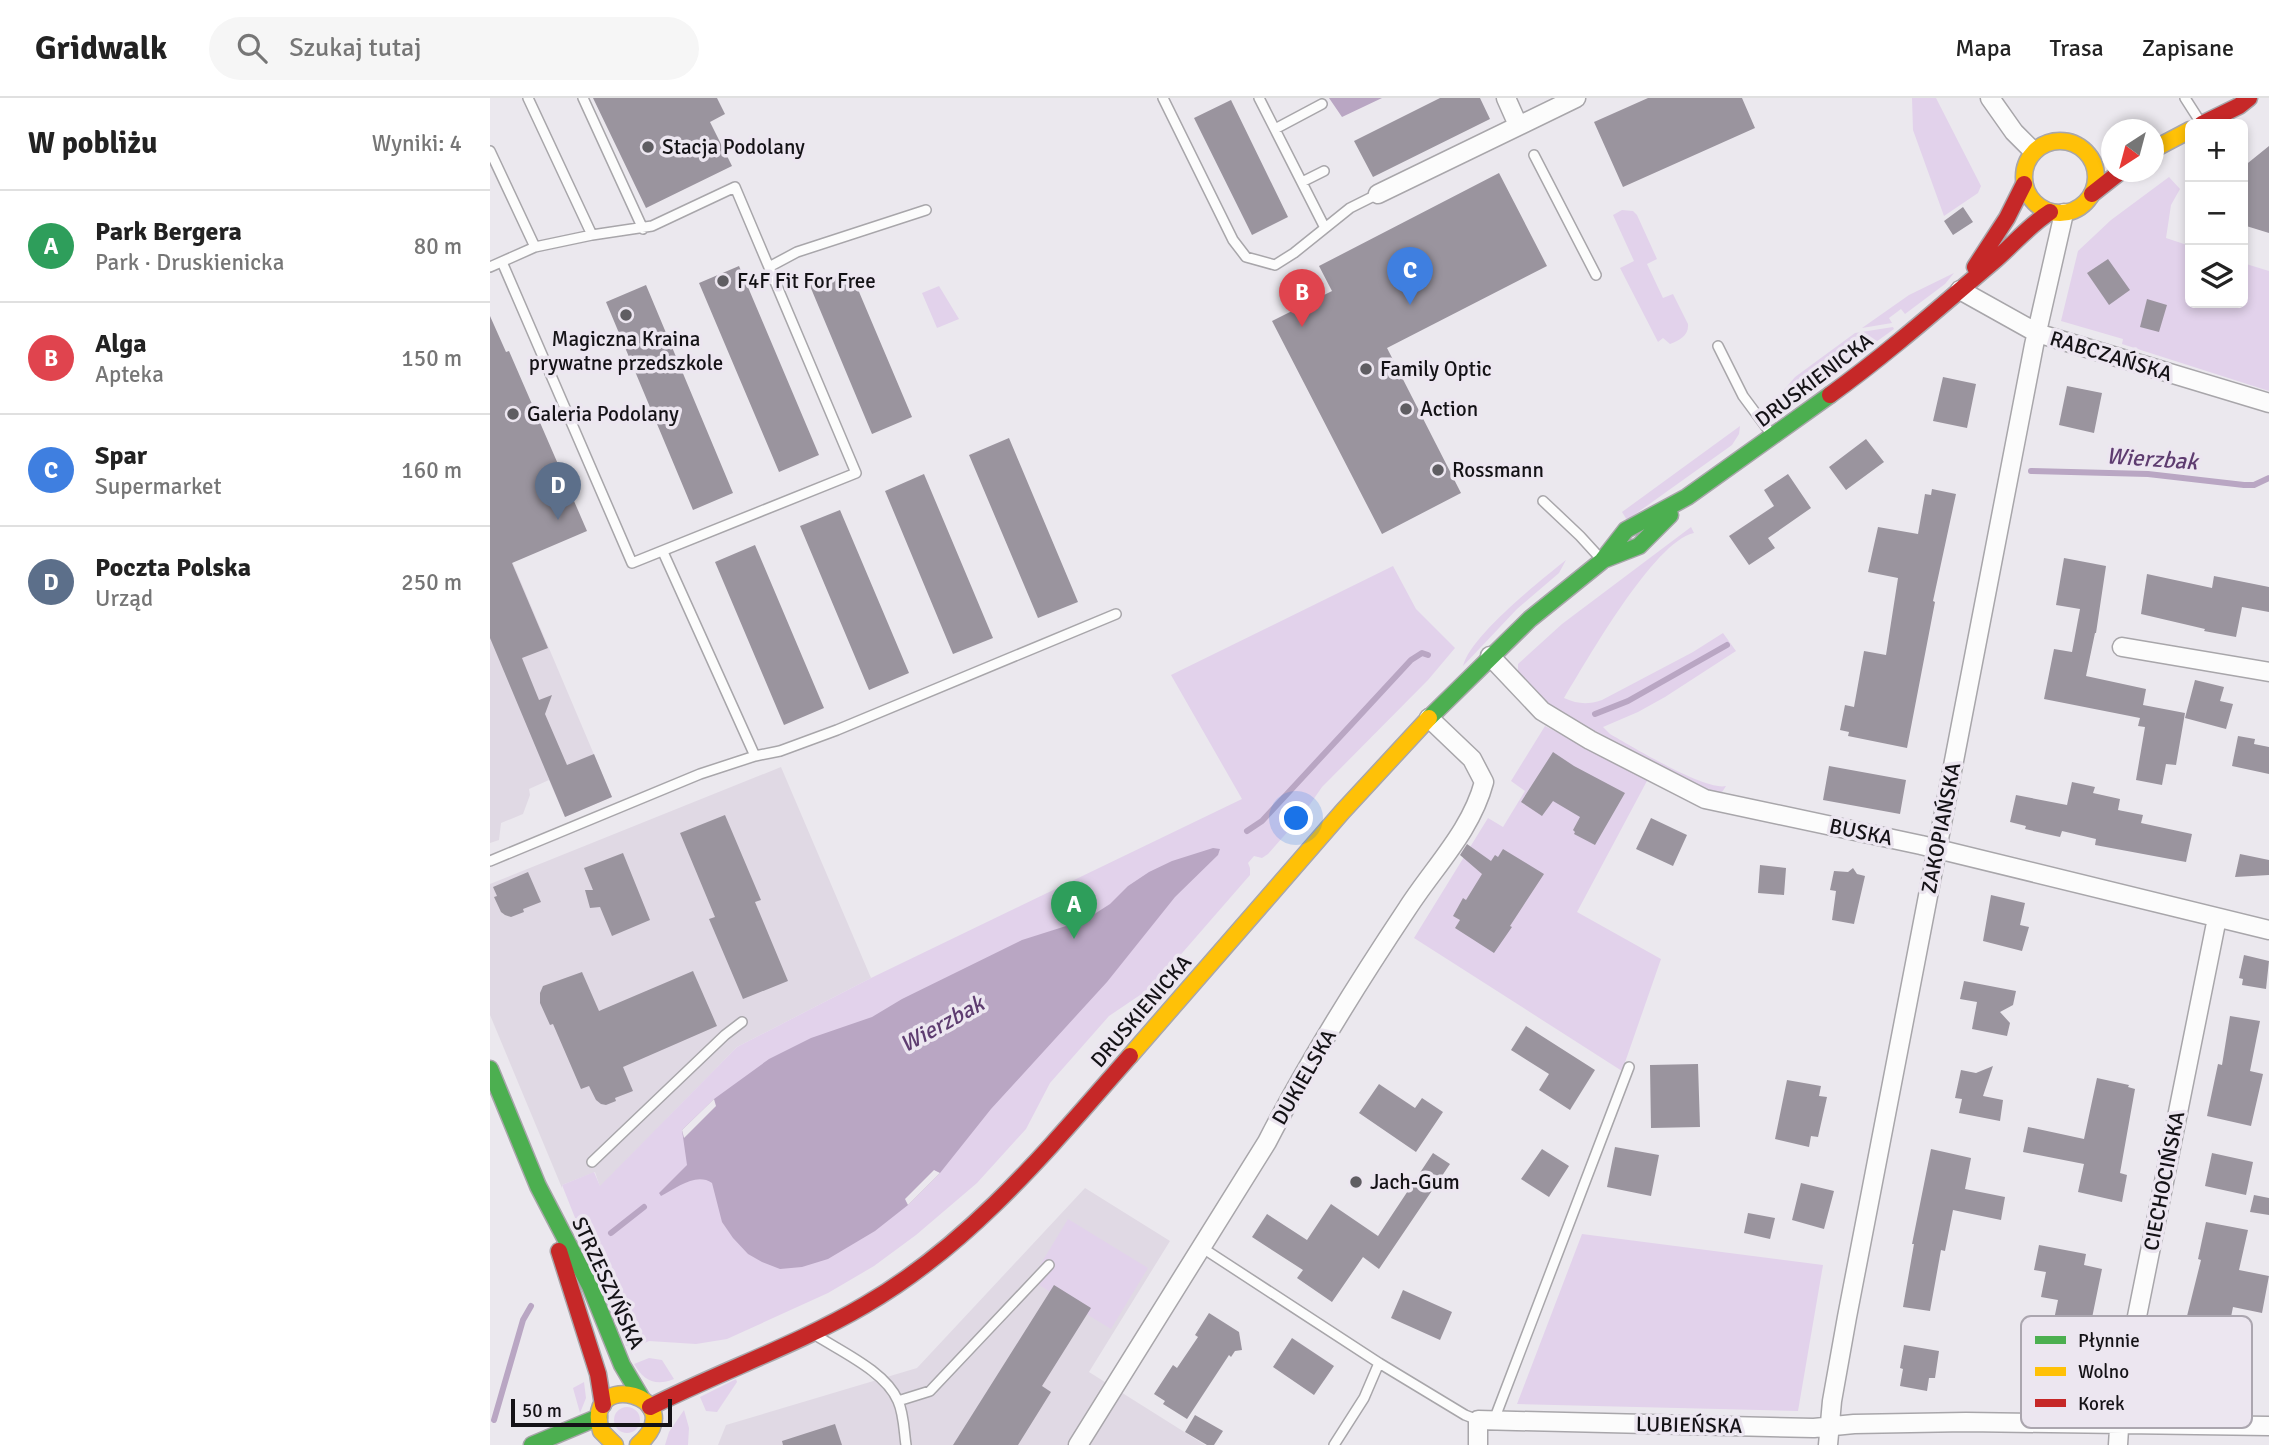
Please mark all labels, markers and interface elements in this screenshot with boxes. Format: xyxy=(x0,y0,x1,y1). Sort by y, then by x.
search box xyxy=(209,17,699,80)
text: Gridwalk xyxy=(35,28,167,69)
icon: search xyxy=(233,29,271,67)
text: Szukaj tutaj xyxy=(289,32,421,64)
text: Mapa xyxy=(1955,33,2012,63)
text: Trasa xyxy=(2050,33,2104,63)
text: Zapisane xyxy=(2142,33,2234,63)
north arrow xyxy=(2101,119,2164,182)
map controls xyxy=(2185,119,2248,308)
button: + xyxy=(2185,119,2248,182)
text: W pobliżu xyxy=(28,125,157,162)
text: Wyniki: 4 xyxy=(372,129,462,158)
place label: Stacja Podolany xyxy=(662,134,805,160)
marker: Stacja Podolany xyxy=(640,139,656,155)
button: − xyxy=(2185,182,2248,245)
text: Park Bergera xyxy=(95,216,242,248)
text: A xyxy=(44,232,58,261)
text: 80 m xyxy=(414,232,462,261)
button: layers xyxy=(2185,245,2248,308)
pin: C xyxy=(1387,247,1433,305)
text: Park · Druskienicka xyxy=(95,248,284,277)
place label: F4F Fit For Free xyxy=(737,268,876,294)
pin: B xyxy=(1279,269,1325,327)
marker: F4F Fit For Free xyxy=(715,273,731,289)
marker: Magiczna Kraina prywatne przedszkole xyxy=(618,307,634,323)
street label: RABCZAŃSKA xyxy=(2047,325,2175,387)
place label: Magiczna Kraina prywatne przedszkole xyxy=(529,326,723,376)
street label: DRUSKIENICKA xyxy=(1750,327,1878,433)
text: Alga xyxy=(95,328,147,360)
text: B xyxy=(44,344,58,373)
text: 150 m xyxy=(401,344,462,373)
place label: Family Optic xyxy=(1380,356,1492,382)
text: Apteka xyxy=(95,360,164,389)
marker: Family Optic xyxy=(1358,361,1374,377)
place label: Action xyxy=(1420,396,1478,422)
place label: Galeria Podolany xyxy=(527,401,679,427)
marker: Action xyxy=(1398,401,1414,417)
marker: Galeria Podolany xyxy=(505,406,521,422)
text: Spar xyxy=(95,440,147,472)
water label: Wierzbak xyxy=(2105,441,2201,477)
text: C xyxy=(44,456,58,485)
text: 160 m xyxy=(401,456,462,485)
place label: Rossmann xyxy=(1452,457,1544,483)
pin: D xyxy=(535,462,581,520)
marker: Rossmann xyxy=(1430,462,1446,478)
text: Supermarket xyxy=(95,472,222,501)
text: Poczta Polska xyxy=(95,552,251,584)
text: D xyxy=(43,568,59,597)
text: 250 m xyxy=(401,568,462,597)
text: Urząd xyxy=(95,584,153,613)
street label: ZAKOPIAŃSKA xyxy=(1916,760,1966,896)
your location xyxy=(1279,801,1313,835)
street label: BUSKA xyxy=(1827,813,1895,851)
pin: A xyxy=(1051,881,1097,939)
street label: DRUSKIENICKA xyxy=(1085,949,1197,1073)
water label: Wierzbak xyxy=(895,988,991,1059)
street label: DUKIELSKA xyxy=(1266,1024,1342,1129)
street label: CIECHOCIŃSKA xyxy=(2138,1109,2190,1253)
place label: Jach-Gum xyxy=(1370,1169,1460,1195)
marker: Jach-Gum xyxy=(1348,1174,1364,1190)
street label: STRZESZYŃSKA xyxy=(566,1213,650,1353)
legend xyxy=(2021,1316,2252,1428)
text: Płynnie xyxy=(2078,1329,2140,1353)
text: Wolno xyxy=(2078,1360,2129,1384)
text: Korek xyxy=(2078,1392,2125,1416)
scale bar xyxy=(511,1396,672,1428)
text: 50 m xyxy=(522,1399,562,1423)
street label: LUBIEŃSKA xyxy=(1636,1411,1743,1439)

